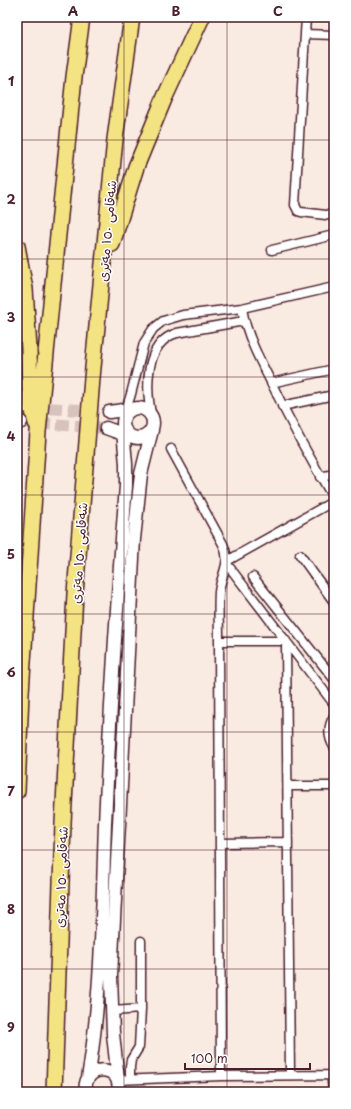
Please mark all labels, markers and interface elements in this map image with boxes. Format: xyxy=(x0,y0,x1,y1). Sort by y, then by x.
text: A xyxy=(68,1,78,20)
text: B xyxy=(172,1,181,20)
text: C xyxy=(273,1,283,20)
text: 1 xyxy=(8,71,14,90)
street label: شەقامی ١٥٠ مەتری xyxy=(93,179,121,283)
text: 2 xyxy=(6,189,16,208)
text: 3 xyxy=(7,307,16,326)
text: 4 xyxy=(7,426,16,445)
street label: شەقامی ١٥٠ مەتری xyxy=(65,502,93,604)
text: 5 xyxy=(7,544,15,563)
text: 6 xyxy=(6,662,16,681)
text: 7 xyxy=(7,781,15,800)
street label: شەقامی ١٥٠ مەتری xyxy=(49,826,73,928)
text: 8 xyxy=(7,899,15,918)
text: 9 xyxy=(7,1017,15,1036)
scale bar xyxy=(185,1045,310,1071)
text: 100 m xyxy=(191,1049,228,1067)

